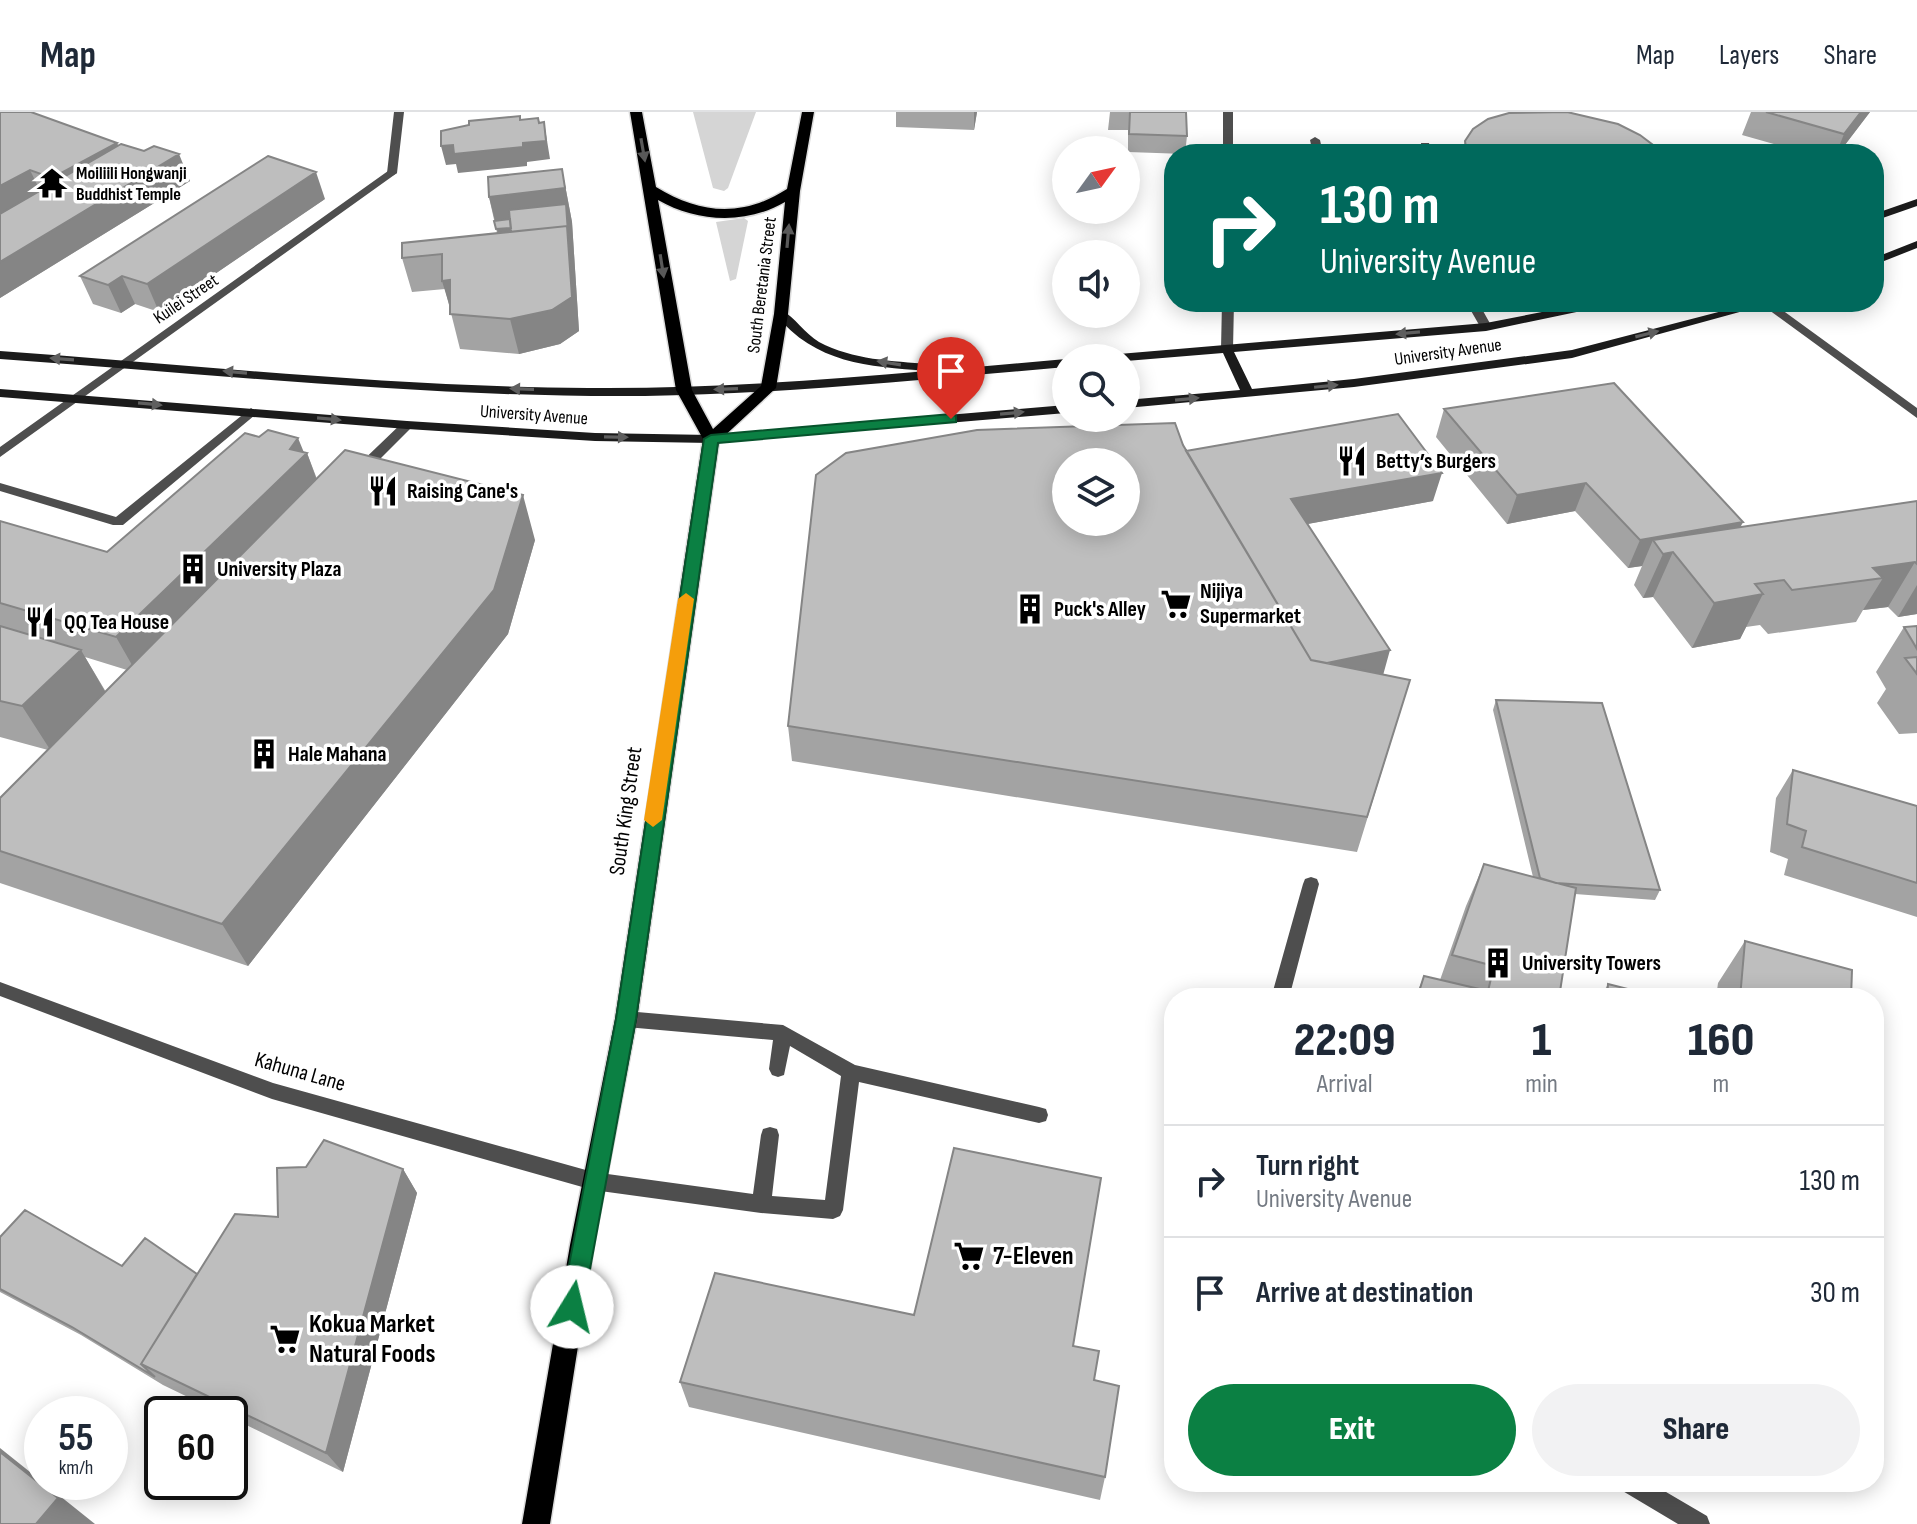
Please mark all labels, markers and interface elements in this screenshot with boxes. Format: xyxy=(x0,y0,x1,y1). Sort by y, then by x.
text: Map xyxy=(40,33,96,78)
text: Map xyxy=(1636,39,1675,72)
text: Layers xyxy=(1719,39,1779,72)
text: Share xyxy=(1823,39,1877,72)
north arrow xyxy=(1052,136,1140,224)
map controls xyxy=(1052,136,1140,536)
one-way arrow xyxy=(638,138,650,163)
place label: Moiliili Hongwanji Buddhist Temple xyxy=(76,163,187,205)
temple icon: Moiliili Hongwanji Buddhist Temple xyxy=(35,166,69,200)
text: 130 m xyxy=(1320,173,1440,240)
icon: right xyxy=(1188,176,1292,280)
street label: South Beretania Street xyxy=(743,215,781,354)
one-way arrow xyxy=(782,223,795,248)
button: sound xyxy=(1052,240,1140,328)
text: University Avenue xyxy=(1320,241,1536,284)
one-way arrow xyxy=(657,254,669,279)
street label: Kuilei Street xyxy=(150,269,223,328)
one-way arrow xyxy=(1395,327,1420,340)
one-way arrow xyxy=(1635,328,1660,340)
street label: University Avenue xyxy=(1393,334,1503,370)
pin xyxy=(917,337,985,419)
button: search xyxy=(1052,344,1140,432)
icon: arrive xyxy=(929,349,973,393)
one-way arrow xyxy=(49,352,74,365)
one-way arrow xyxy=(876,356,901,369)
one-way arrow xyxy=(222,365,247,378)
one-way arrow xyxy=(1314,380,1339,393)
one-way arrow xyxy=(713,382,738,395)
one-way arrow xyxy=(509,383,534,396)
one-way arrow xyxy=(1175,392,1200,405)
one-way arrow xyxy=(138,398,163,411)
street label: University Avenue xyxy=(479,401,589,429)
one-way arrow xyxy=(1000,407,1025,420)
one-way arrow xyxy=(317,413,342,426)
one-way arrow xyxy=(604,431,629,444)
restaurant icon: Betty’s Burgers xyxy=(1335,444,1369,478)
button: layers xyxy=(1052,448,1140,536)
place label: Betty’s Burgers xyxy=(1376,448,1496,475)
restaurant icon: Raising Cane's xyxy=(366,474,400,508)
place label: Raising Cane's xyxy=(407,478,518,505)
building icon: University Plaza xyxy=(176,552,210,586)
place label: University Plaza xyxy=(217,556,342,583)
place label: Nijiya Supermarket xyxy=(1200,578,1301,630)
supermarket icon: Nijiya Supermarket xyxy=(1159,587,1193,621)
building icon: Puck's Alley xyxy=(1013,592,1047,626)
place label: Puck's Alley xyxy=(1054,596,1146,623)
restaurant icon: QQ Tea House xyxy=(23,605,57,639)
place label: QQ Tea House xyxy=(64,609,169,636)
building icon: Hale Mahana xyxy=(247,737,281,771)
place label: Hale Mahana xyxy=(288,741,387,768)
street label: South King Street xyxy=(604,745,648,877)
building icon: University Towers xyxy=(1481,946,1515,980)
place label: University Towers xyxy=(1522,950,1661,977)
text: 22:09 xyxy=(1294,1012,1395,1069)
text: 1 xyxy=(1532,1012,1551,1069)
text: 160 xyxy=(1688,1012,1754,1069)
street label: Kahuna Lane xyxy=(251,1046,349,1098)
text: Arrival xyxy=(1317,1069,1373,1100)
text: min xyxy=(1525,1069,1558,1100)
text: m xyxy=(1713,1069,1729,1100)
text: Turn right xyxy=(1256,1148,1359,1184)
icon: right xyxy=(1188,1159,1232,1203)
text: 130 m xyxy=(1800,1163,1860,1199)
text: University Avenue xyxy=(1256,1184,1412,1215)
supermarket icon: 7-Eleven xyxy=(952,1239,986,1273)
place label: 7-Eleven xyxy=(993,1241,1074,1272)
position arrow xyxy=(530,1265,614,1349)
icon: arrive xyxy=(1188,1271,1232,1315)
text: Arrive at destination xyxy=(1256,1275,1473,1311)
text: 30 m xyxy=(1810,1275,1860,1311)
place label: Kokua Market Natural Foods xyxy=(309,1309,435,1370)
supermarket icon: Kokua Market Natural Foods xyxy=(268,1322,302,1356)
button: Exit xyxy=(1188,1384,1516,1476)
button: Share xyxy=(1532,1384,1860,1476)
speed limit sign: 60 xyxy=(144,1396,248,1500)
text: 55 xyxy=(58,1414,94,1462)
text: km/h xyxy=(59,1456,93,1480)

